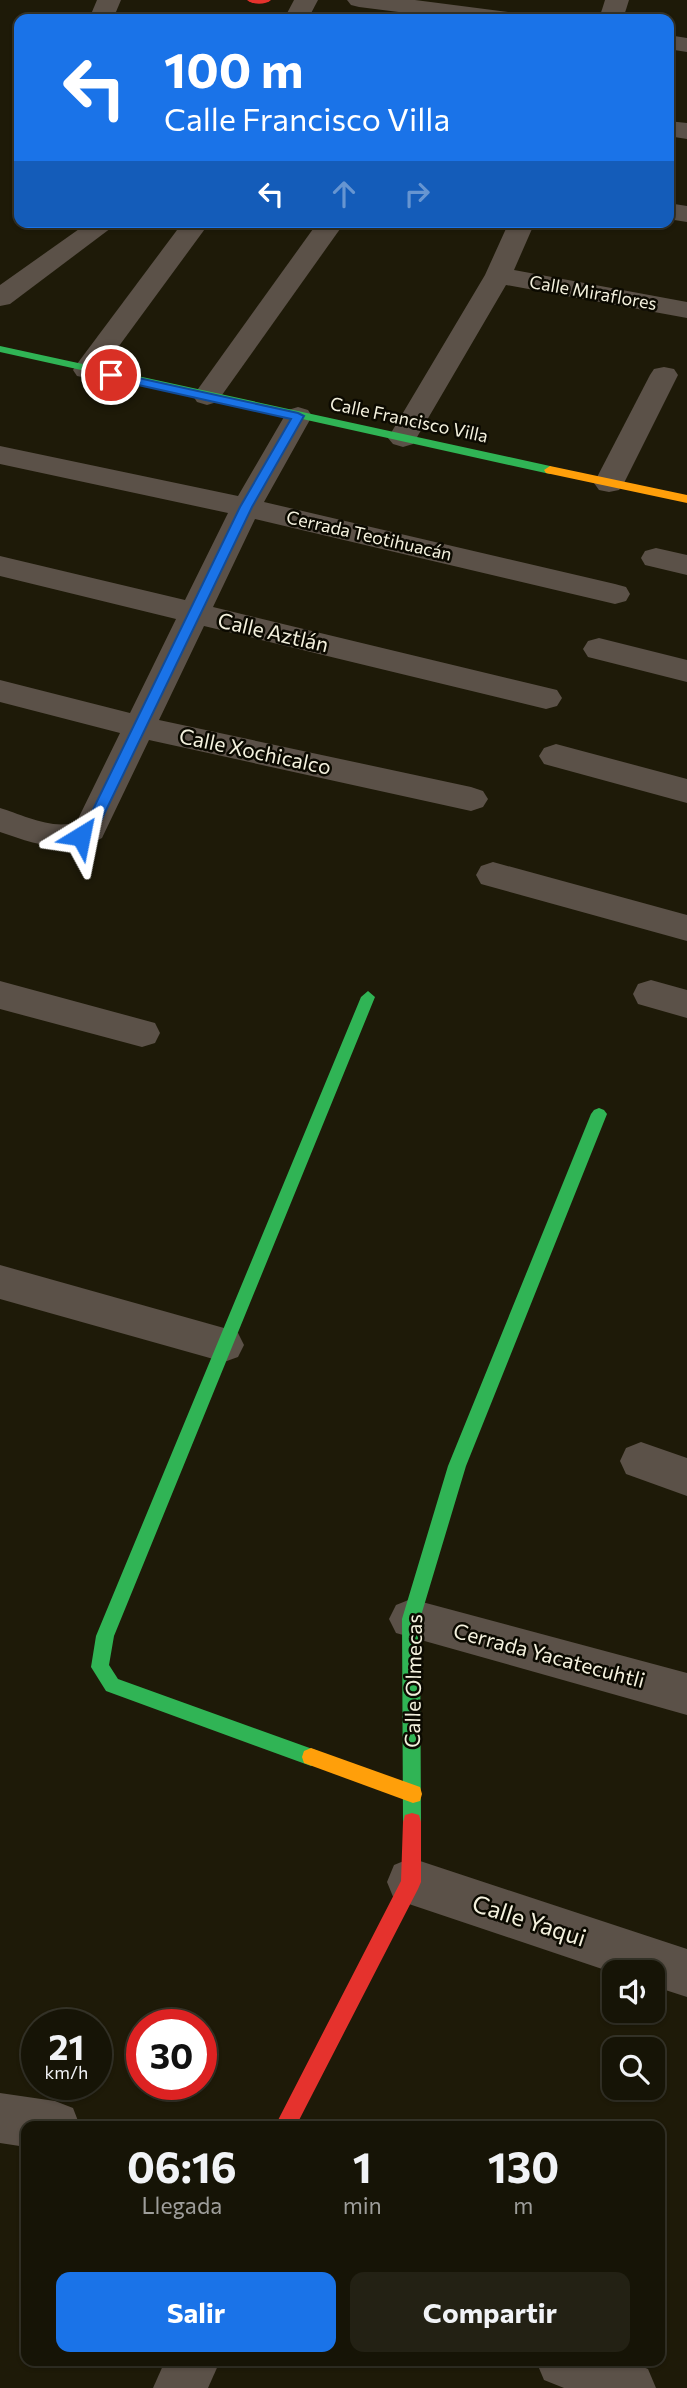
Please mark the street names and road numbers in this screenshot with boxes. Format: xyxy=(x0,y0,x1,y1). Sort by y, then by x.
street label: Calle Miraflores xyxy=(528,270,659,314)
street label: Calle Francisco Villa xyxy=(328,392,490,447)
street label: Cerrada Teotihuacán xyxy=(284,505,454,565)
street label: Calle Aztlán xyxy=(216,607,331,656)
street label: Calle Xochicalco xyxy=(177,722,334,779)
street label: Calle Olmecas xyxy=(399,1614,426,1748)
street label: Cerrada Yacatecuhtli xyxy=(451,1617,648,1692)
street label: Calle Yaqui xyxy=(469,1888,590,1952)

